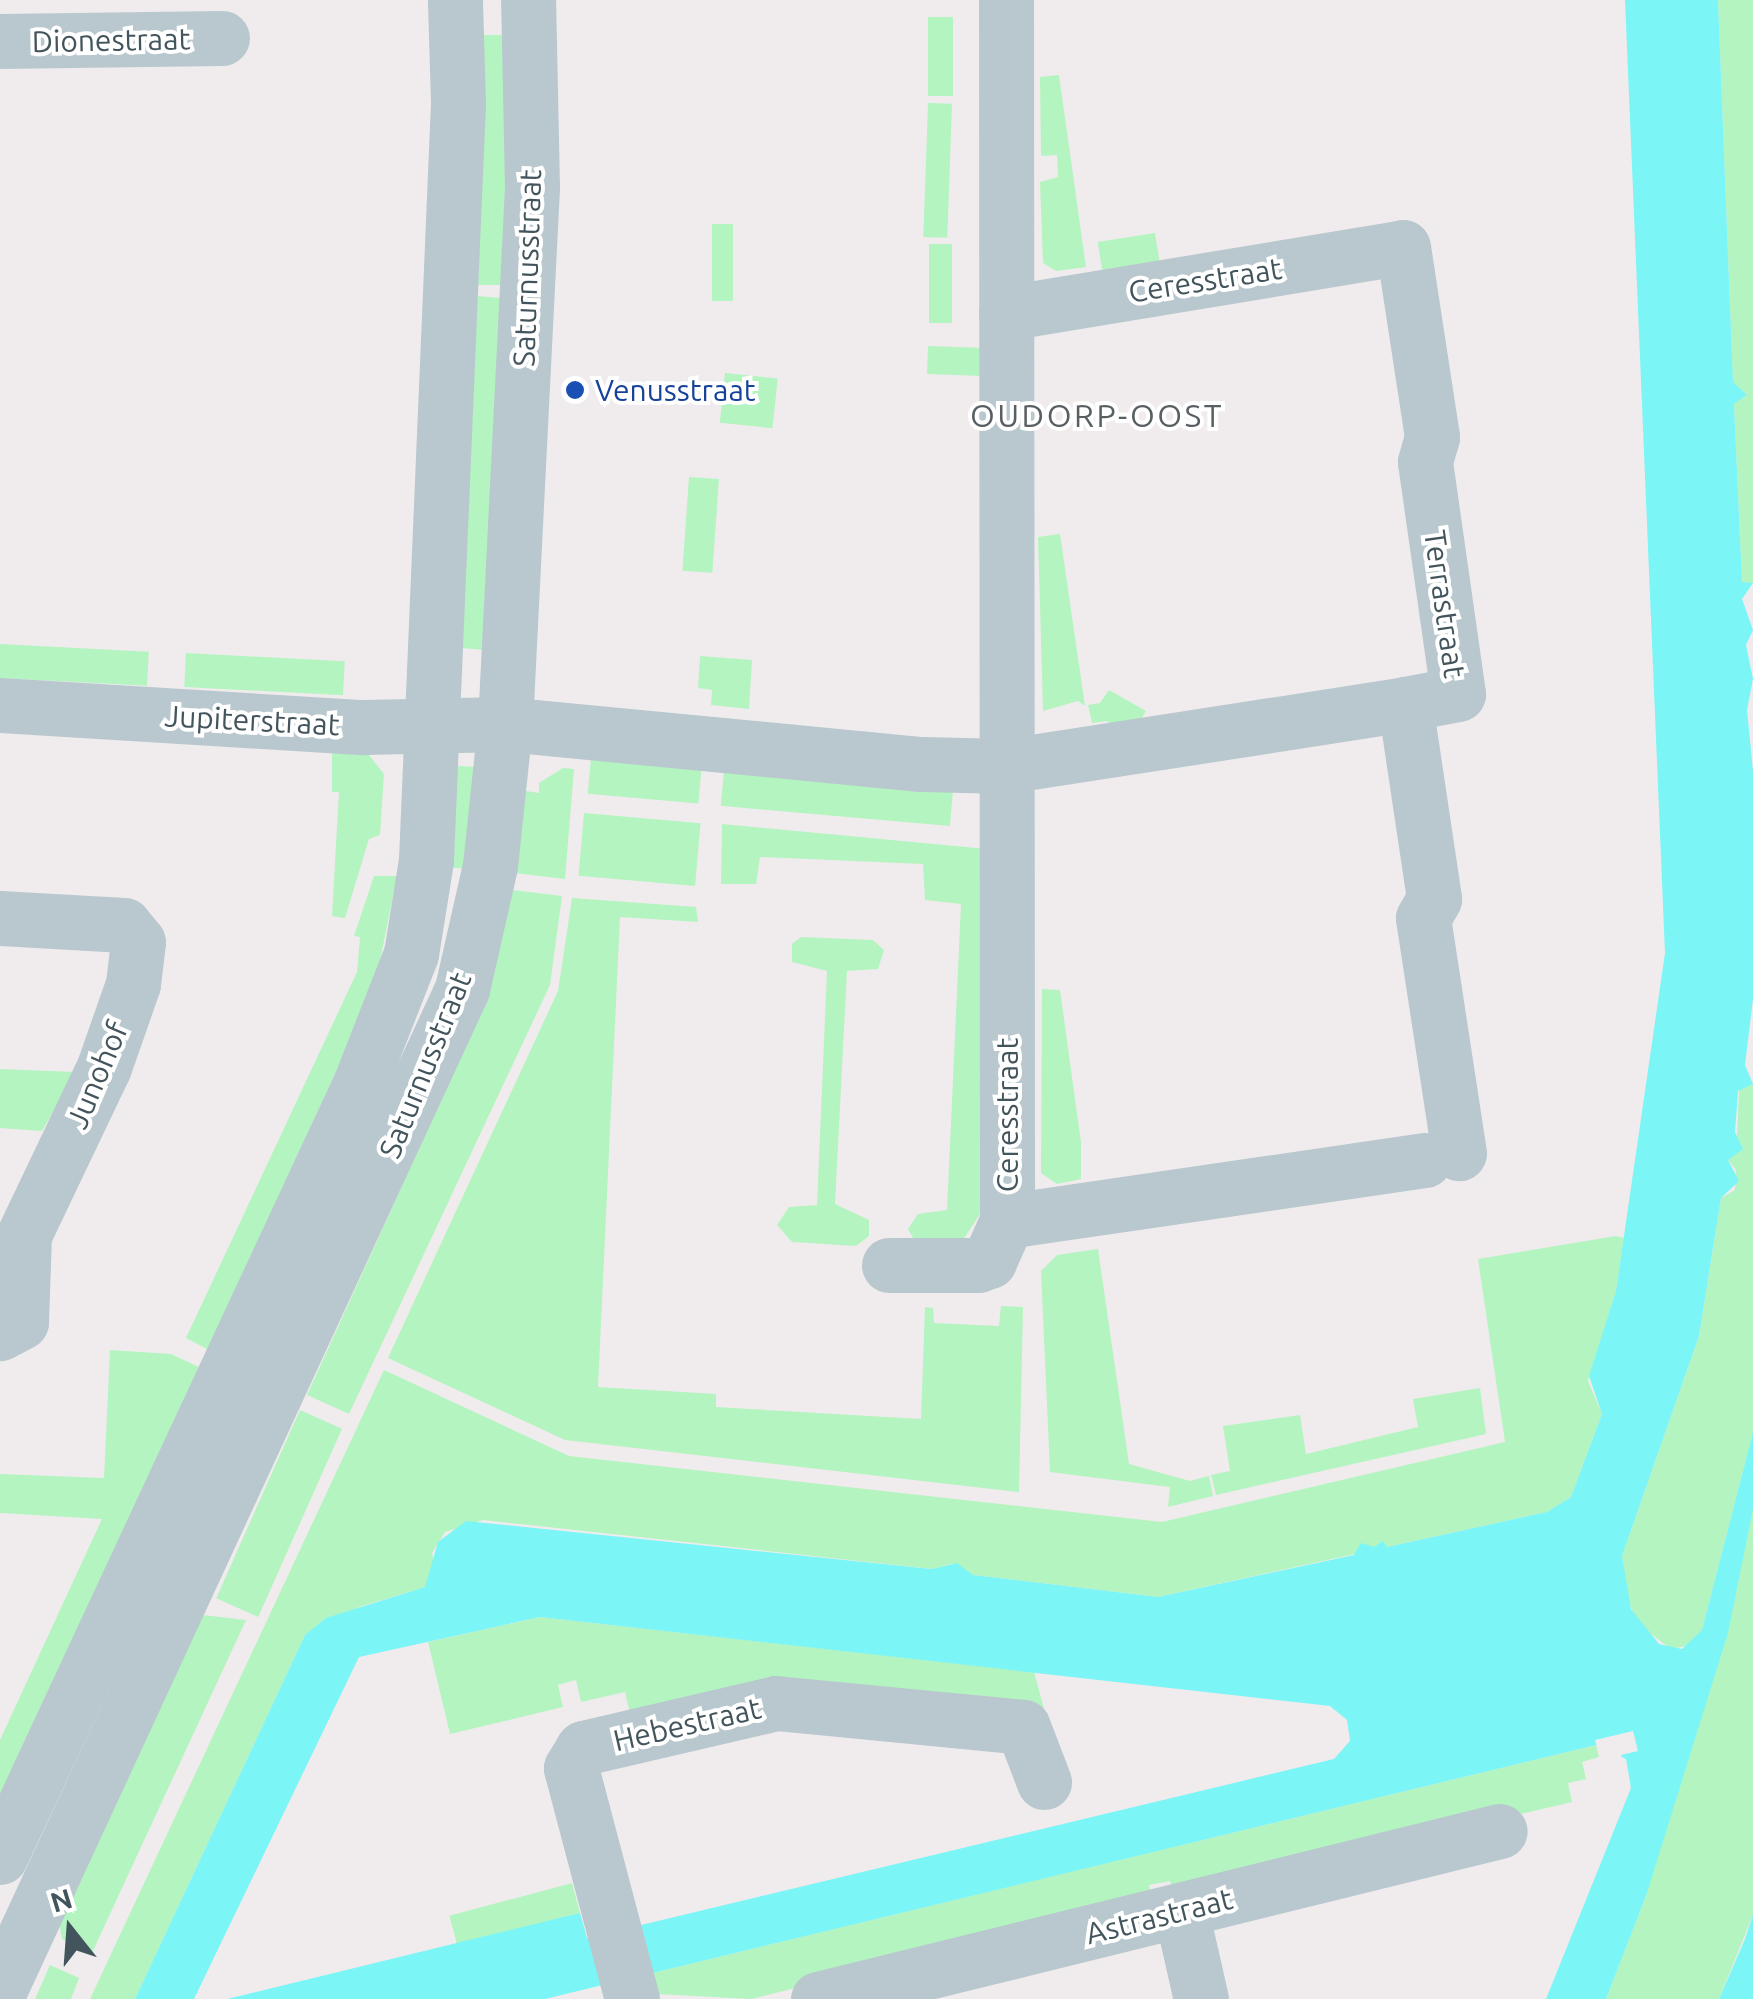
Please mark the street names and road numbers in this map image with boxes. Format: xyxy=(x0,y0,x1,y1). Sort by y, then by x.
street label: Dionestraat xyxy=(31,21,191,59)
street label: Saturnusstraat xyxy=(506,169,548,367)
street label: Ceresstraat xyxy=(1126,250,1284,310)
street label: Terrastraat xyxy=(1417,528,1473,680)
street label: Jupiterstraat xyxy=(164,697,340,743)
street label: Saturnusstraat xyxy=(371,967,479,1163)
street label: Junohof xyxy=(58,1016,136,1134)
street label: Ceresstraat xyxy=(989,1038,1025,1192)
street label: Hebestraat xyxy=(610,1690,764,1758)
street label: Astrastraat xyxy=(1082,1880,1236,1952)

